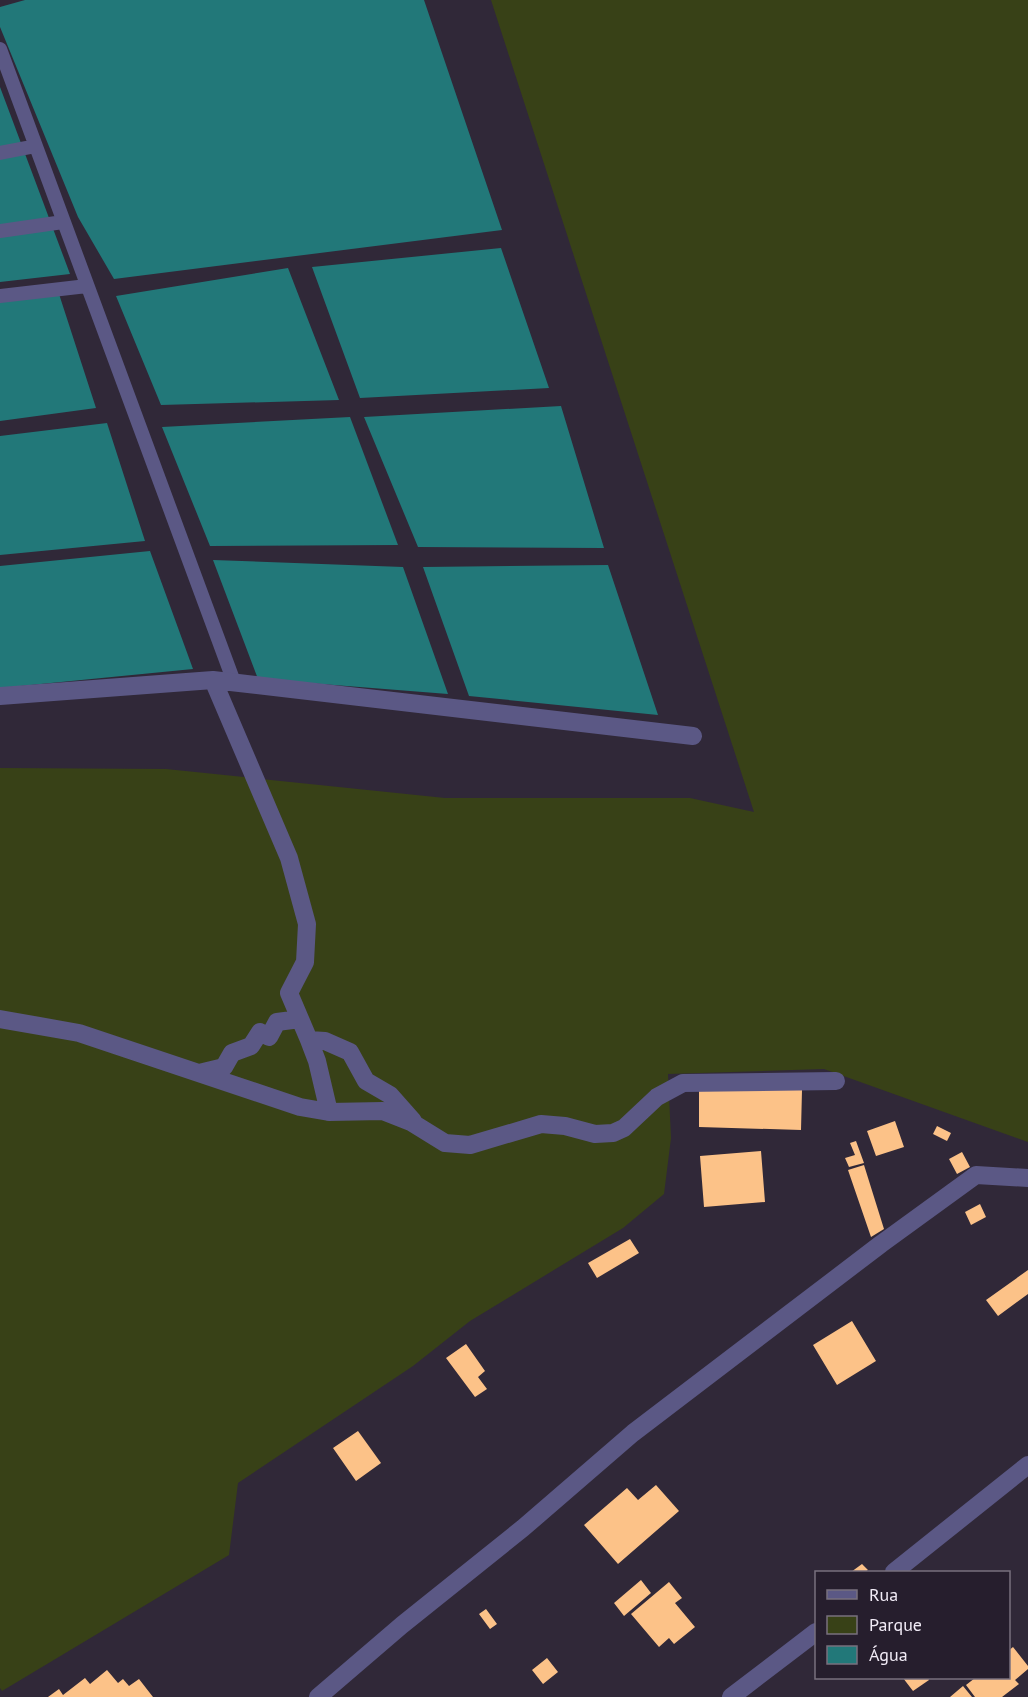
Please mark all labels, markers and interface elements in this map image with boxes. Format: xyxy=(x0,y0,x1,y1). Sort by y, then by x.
legend xyxy=(815,1571,1010,1679)
text: Rua xyxy=(869,1583,898,1606)
text: Parque xyxy=(869,1613,922,1636)
text: Água xyxy=(869,1643,908,1666)

